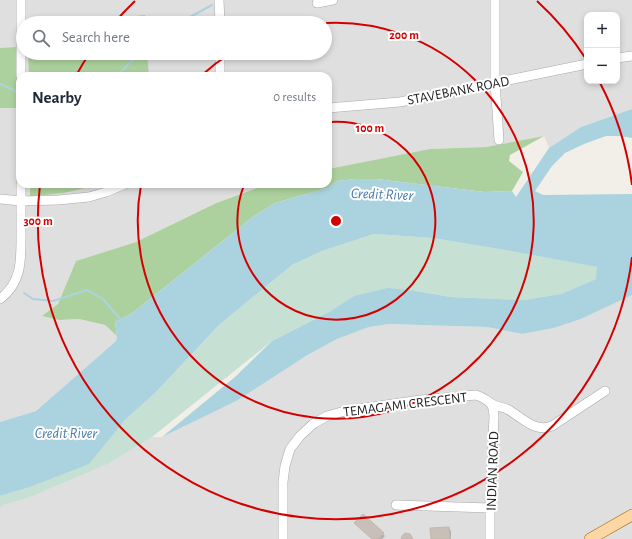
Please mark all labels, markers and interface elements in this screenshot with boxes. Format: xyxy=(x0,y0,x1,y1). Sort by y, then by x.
map controls xyxy=(584,12,620,84)
button: + xyxy=(584,12,620,48)
search box xyxy=(16,16,332,60)
icon: search xyxy=(30,27,52,49)
text: 200 m xyxy=(389,29,419,41)
text: Search here xyxy=(62,30,130,45)
button: − xyxy=(584,48,620,84)
street label: STAVEBANK ROAD xyxy=(406,74,510,108)
text: Nearby xyxy=(32,89,82,106)
text: 0 results xyxy=(273,91,316,104)
text: 100 m xyxy=(356,122,384,134)
water label: Credit River xyxy=(351,186,415,203)
centre of rings xyxy=(329,214,343,228)
text: 300 m xyxy=(23,215,53,227)
street label: TEMAGAMI CRESCENT xyxy=(342,390,468,420)
water label: Credit River xyxy=(35,426,98,441)
street label: INDIAN ROAD xyxy=(485,431,501,511)

